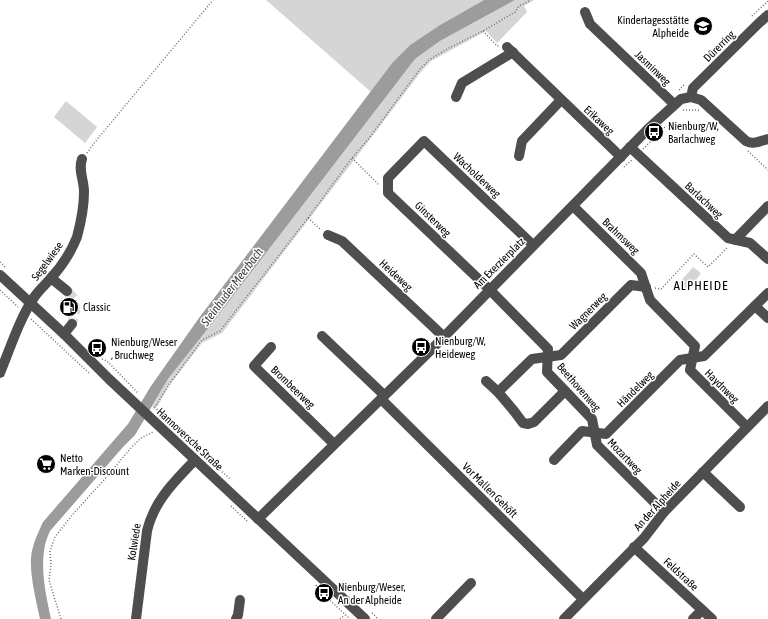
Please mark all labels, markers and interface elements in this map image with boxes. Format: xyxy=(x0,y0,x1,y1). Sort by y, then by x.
place label: Kindertagesstätte Alpheide xyxy=(617,14,689,39)
school or university icon: Kindertagesstätte Alpheide xyxy=(692,15,714,37)
street label: Dürerring xyxy=(701,28,737,64)
street label: Jasminweg xyxy=(633,48,673,88)
street label: Erikaweg xyxy=(582,103,617,137)
place label: Nienburg/W, Barlachweg xyxy=(668,120,719,145)
bus stop icon: Nienburg/W, Barlachweg xyxy=(643,121,665,143)
street label: Wacholderweg xyxy=(451,150,503,200)
street label: Barlachweg xyxy=(683,180,726,221)
street label: Ginsterweg xyxy=(413,199,454,239)
street label: Brahmsweg xyxy=(600,215,642,257)
street label: Am Exerzierplatz xyxy=(471,235,527,291)
street label: Segelwiese xyxy=(29,239,65,283)
water label: Steinhuder Meerbach xyxy=(197,245,266,330)
street label: Heideweg xyxy=(377,257,415,293)
district label: ALPHEIDE xyxy=(674,278,729,293)
street label: Wagnerweg xyxy=(567,290,609,332)
fuel station icon: Classic xyxy=(58,296,80,318)
place label: Classic xyxy=(83,301,111,313)
place label: Nienburg/W, Heideweg xyxy=(435,335,486,360)
place label: Nienburg/Weser , Bruchweg xyxy=(111,336,178,361)
bus stop icon: Nienburg/W, Heideweg xyxy=(410,336,432,358)
bus stop icon: Nienburg/Weser , Bruchweg xyxy=(86,337,108,359)
street label: Beethovenweg xyxy=(555,361,603,414)
street label: Brombeerweg xyxy=(269,363,318,411)
street label: Haydnweg xyxy=(703,367,742,406)
street label: Händelweg xyxy=(614,368,656,410)
street label: Hannoversche Straße xyxy=(155,405,225,473)
street label: Mozartweg xyxy=(605,436,645,476)
place label: Netto Marken-Discount xyxy=(60,452,129,477)
supermarket icon: Netto Marken-Discount xyxy=(35,453,57,475)
street label: Vor Mallen Gehöft xyxy=(460,460,520,520)
street label: An der Alpheide xyxy=(631,477,683,533)
street label: Kolwiede xyxy=(125,523,143,561)
street label: Feldstraße xyxy=(661,555,701,593)
place label: Nienburg/Weser, An der Alpheide xyxy=(338,581,405,606)
bus stop icon: Nienburg/Weser, An der Alpheide xyxy=(313,582,335,604)

